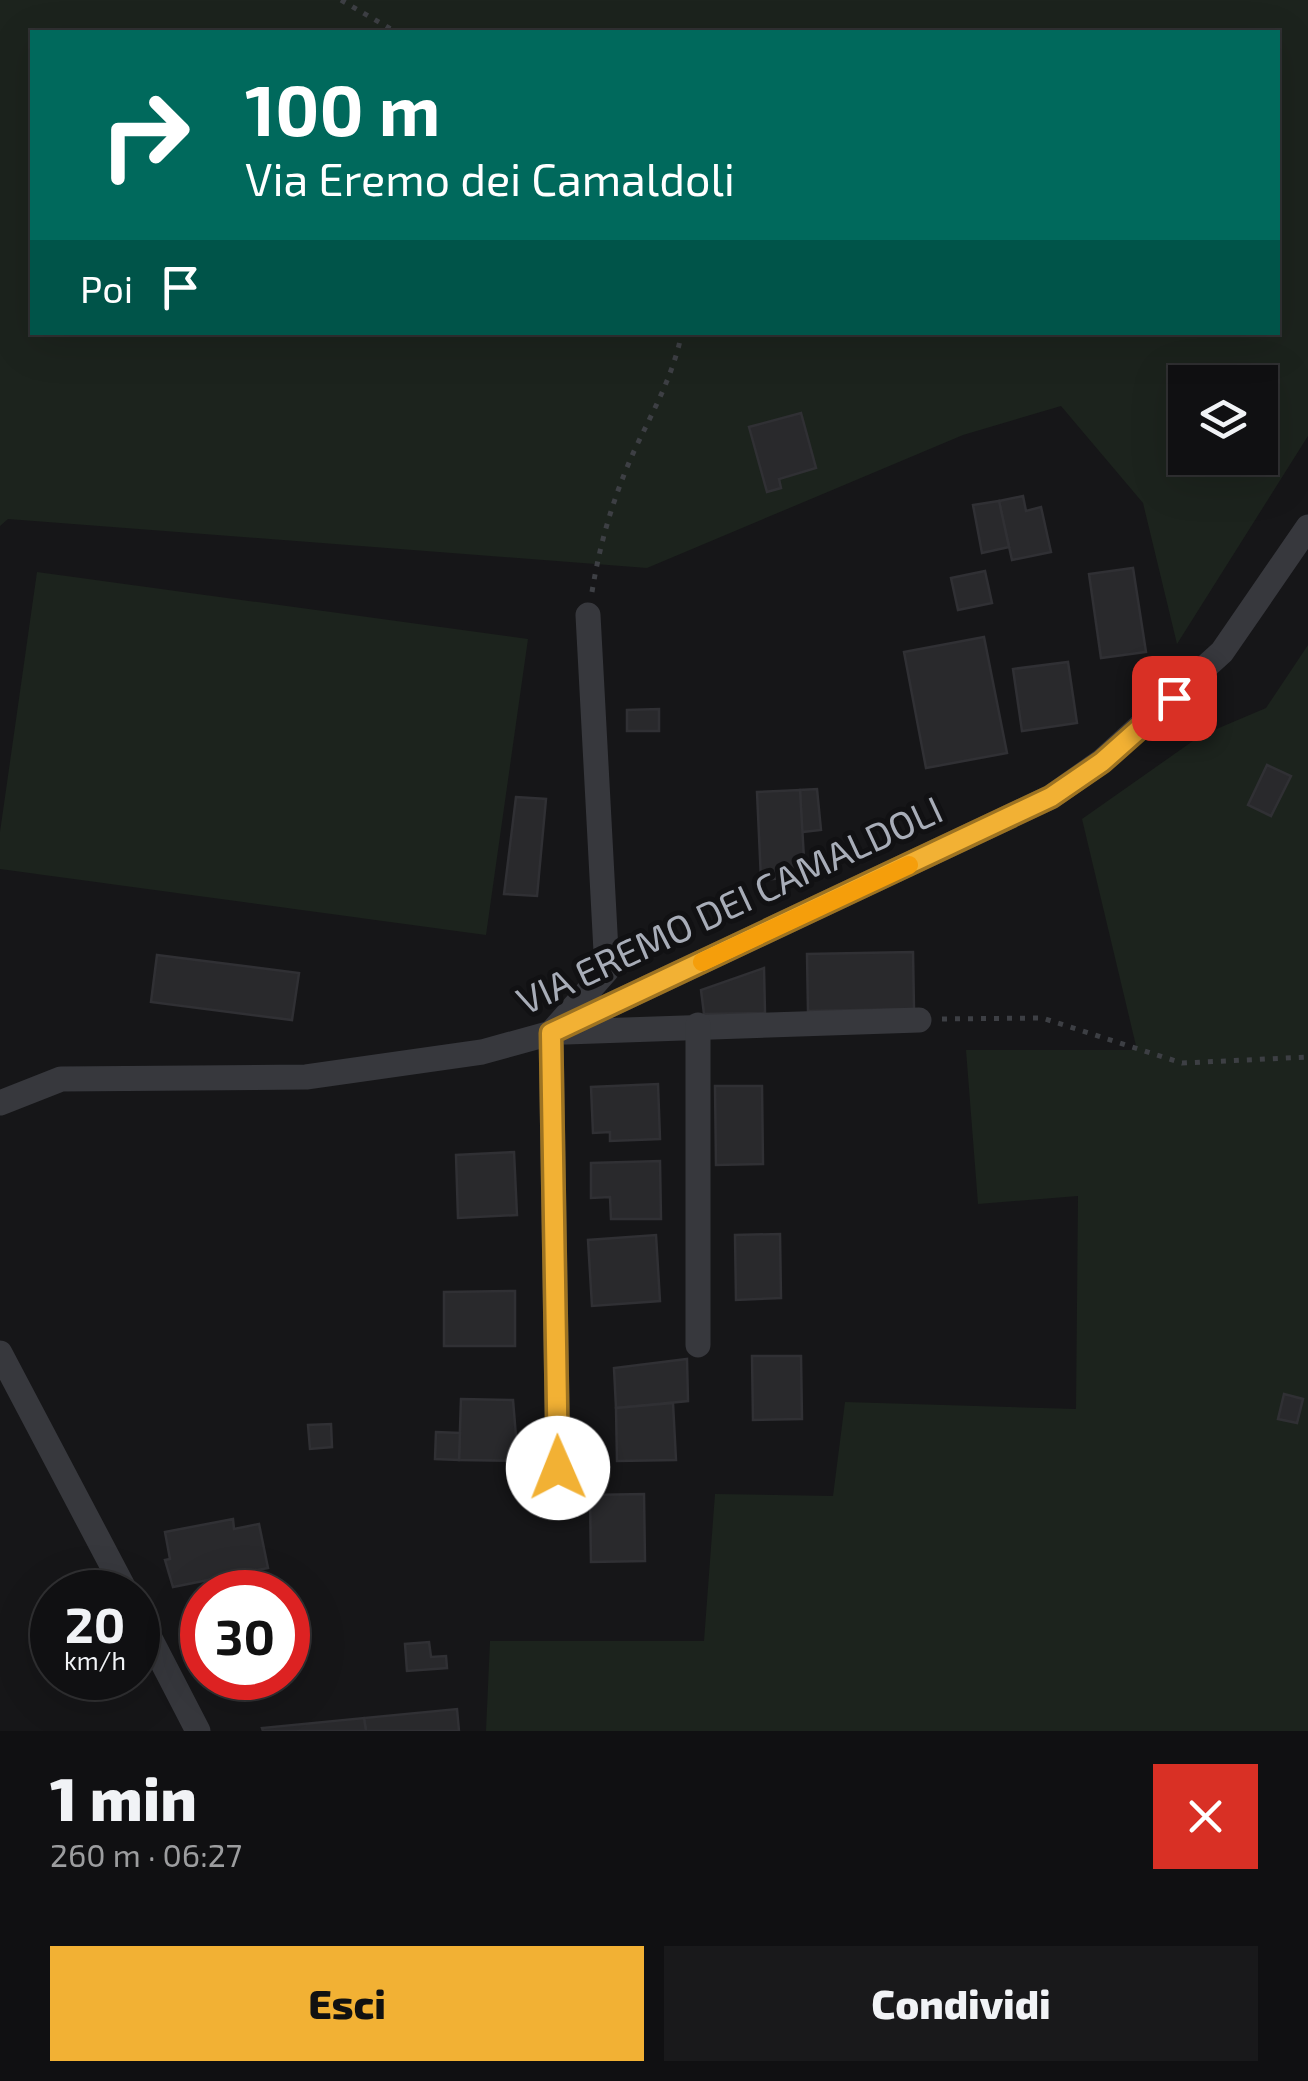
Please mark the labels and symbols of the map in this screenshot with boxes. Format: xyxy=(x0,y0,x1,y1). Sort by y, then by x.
pin xyxy=(1132,656,1217,741)
street label: VIA EREMO DEI CAMALDOLI xyxy=(509,785,949,1023)
position arrow xyxy=(506,1416,610,1520)
speed limit sign: 30 xyxy=(180,1570,310,1700)

